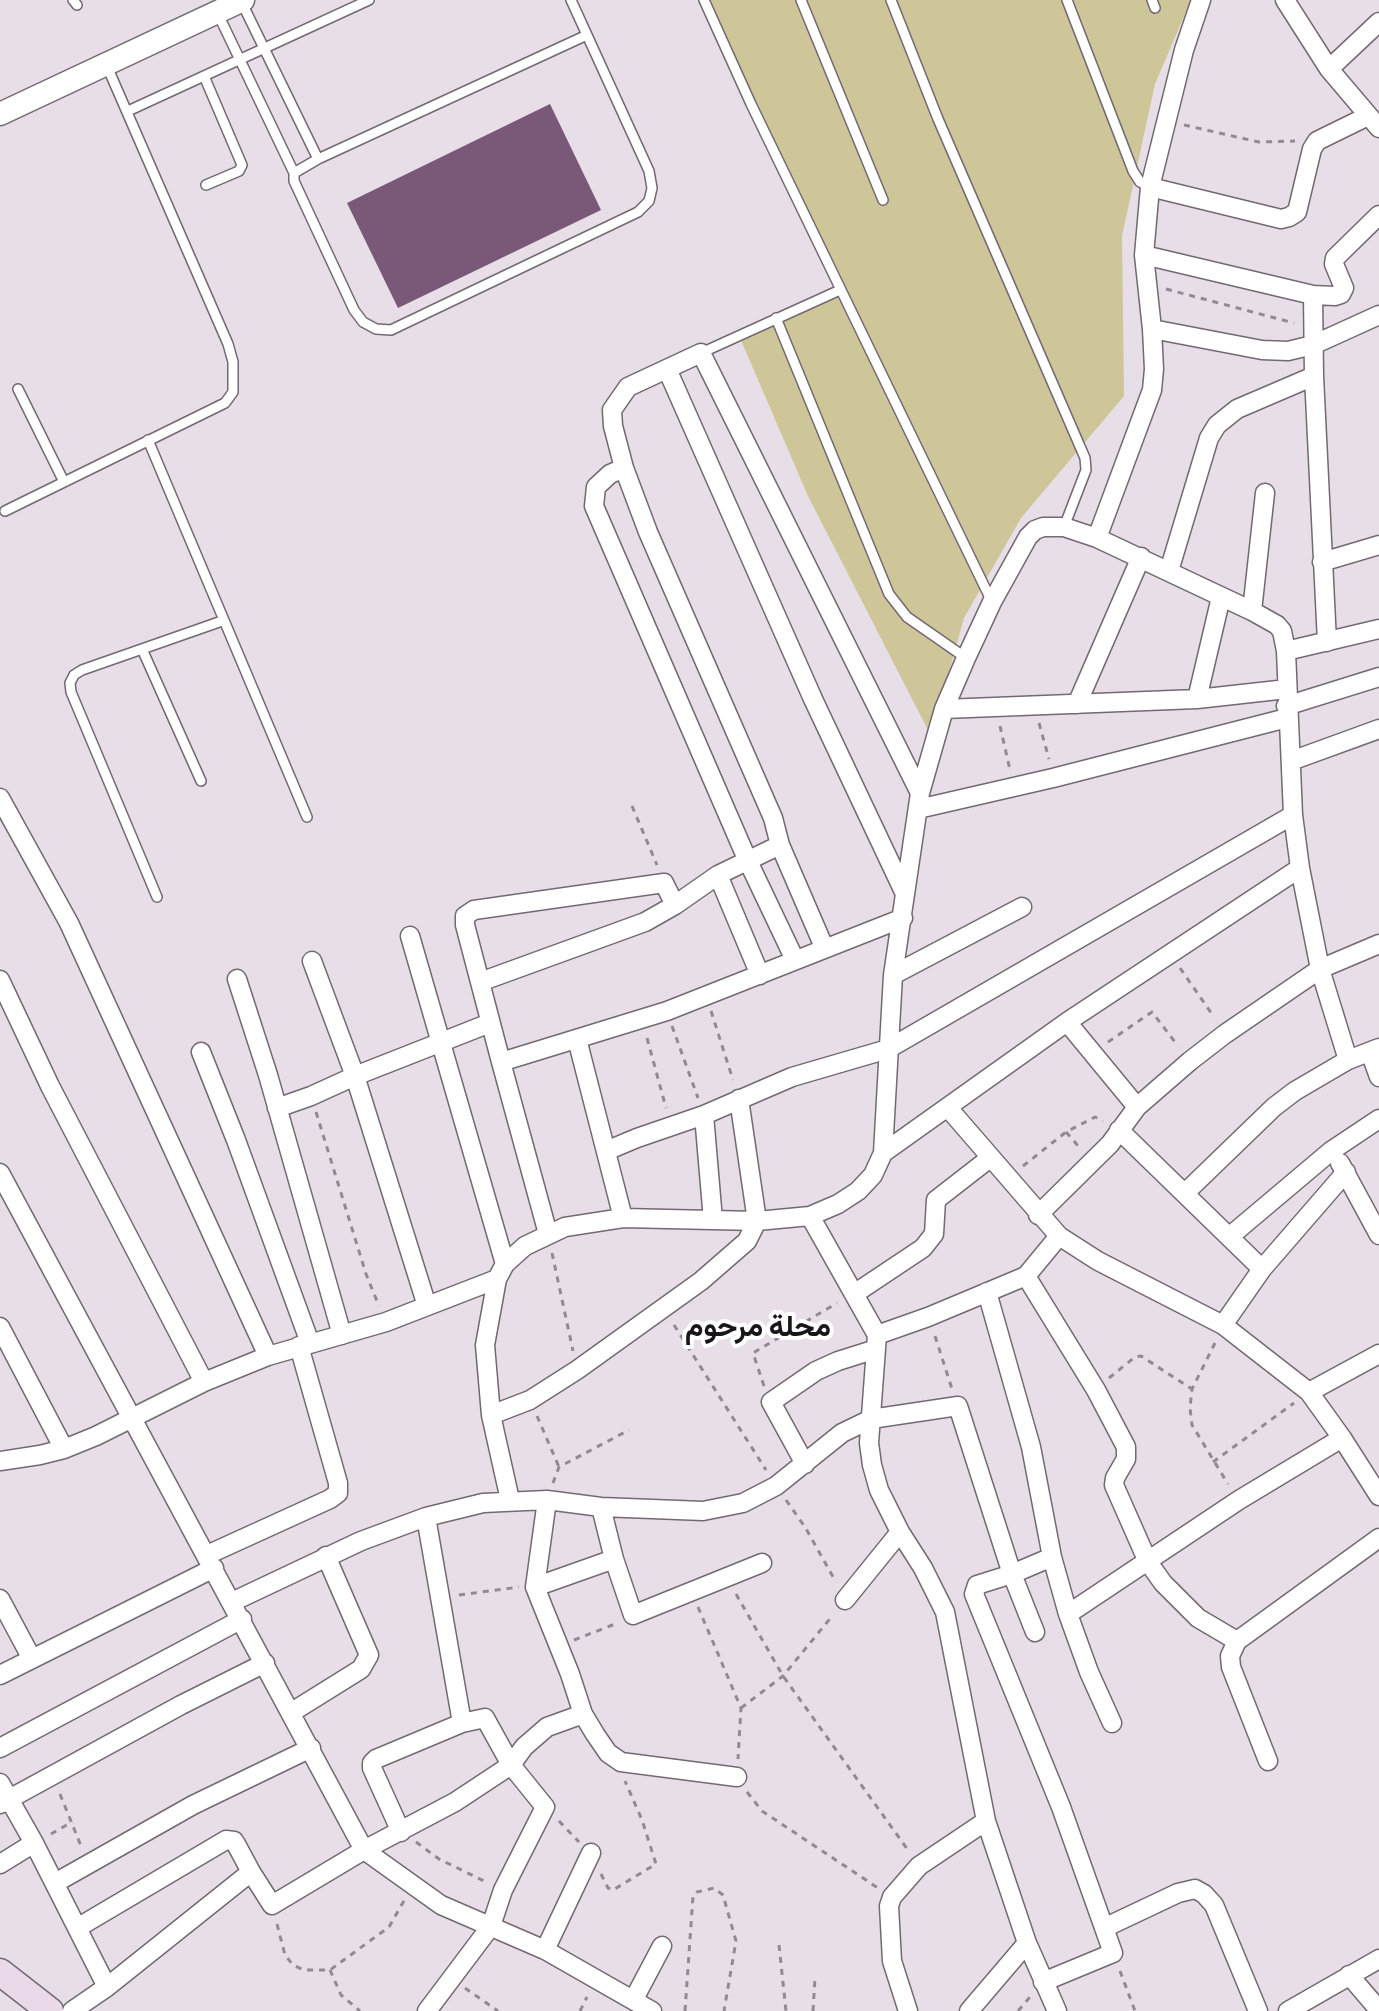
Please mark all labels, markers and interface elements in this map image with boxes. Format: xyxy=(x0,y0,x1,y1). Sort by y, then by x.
district label: محلة مرحوم xyxy=(685,1310,831,1346)

